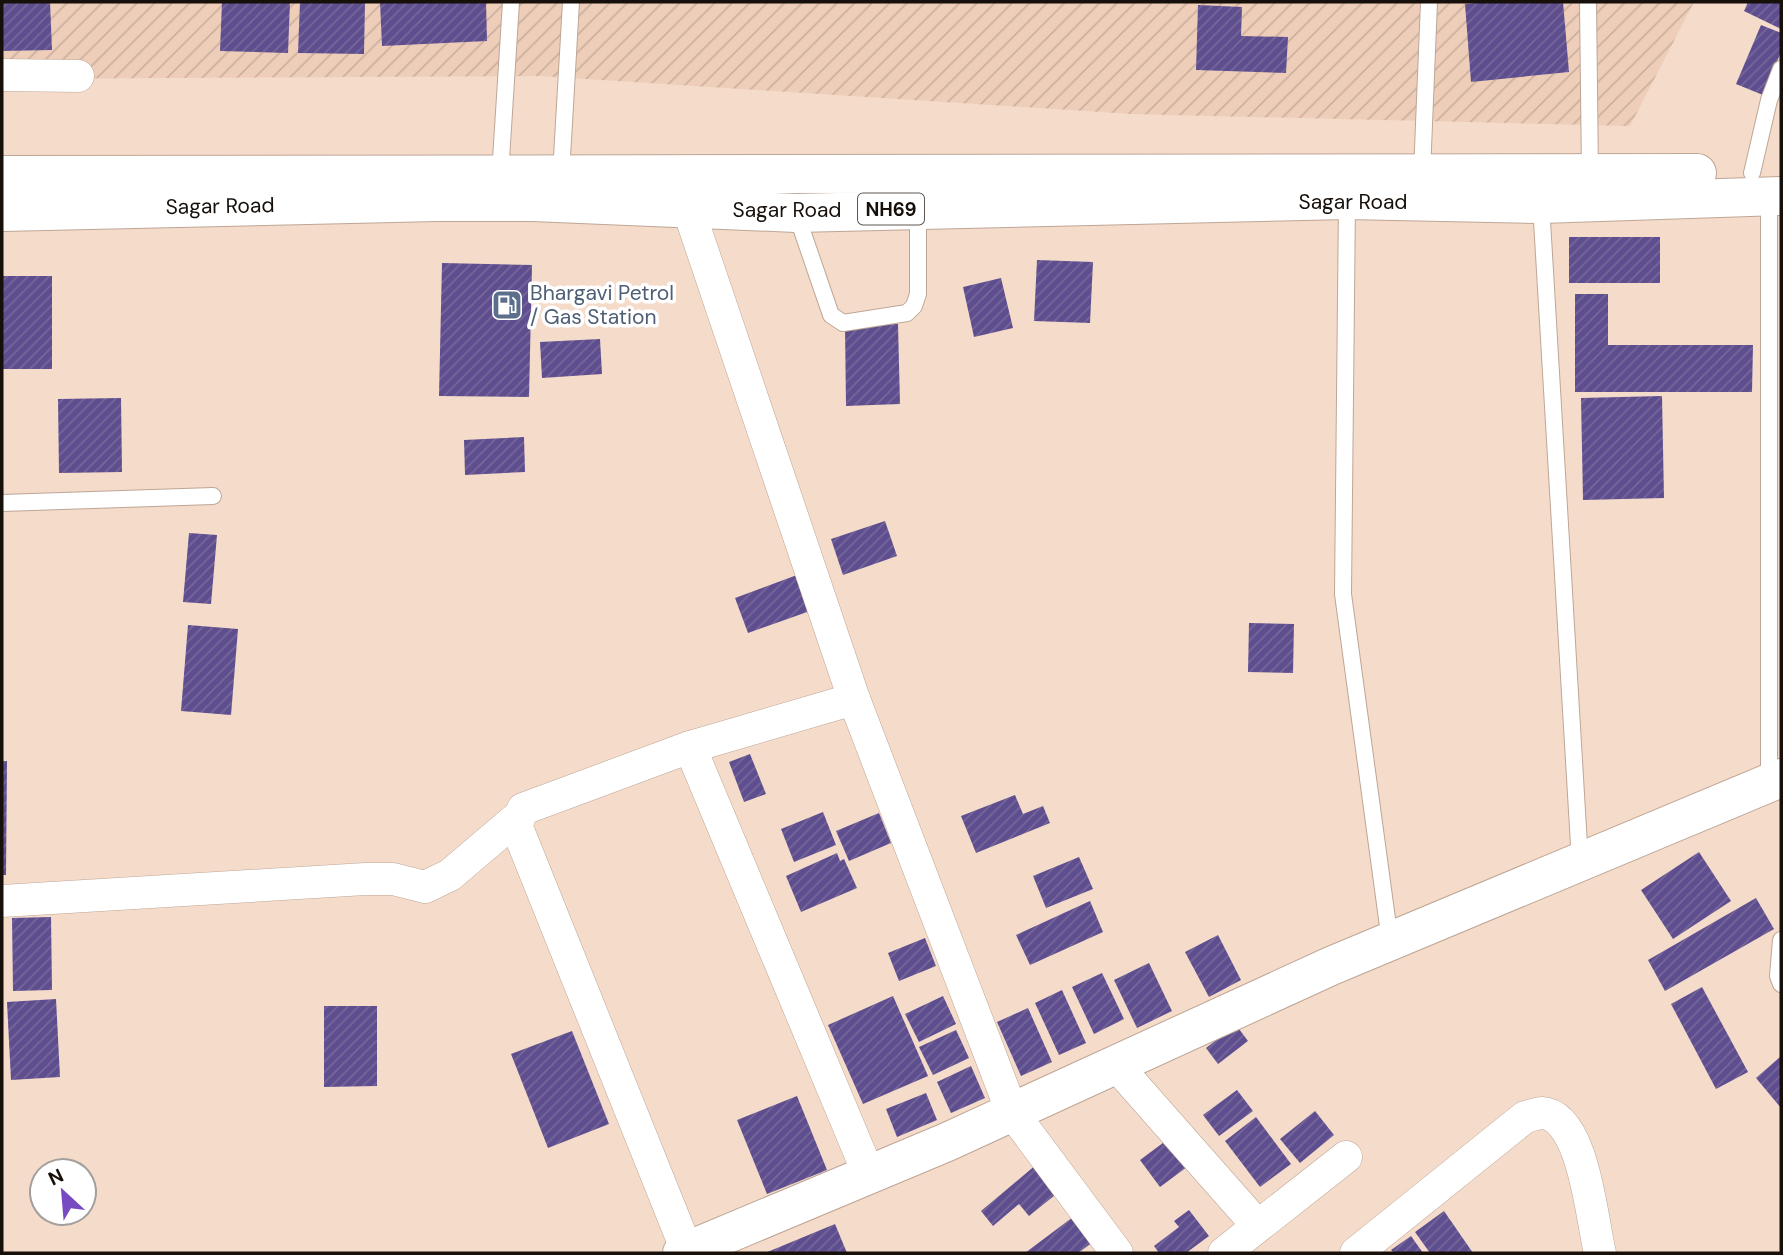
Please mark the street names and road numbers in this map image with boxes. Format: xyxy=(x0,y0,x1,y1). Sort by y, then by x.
street label: Sagar Road xyxy=(1299,188,1408,216)
street label: Sagar Road xyxy=(165,191,275,221)
road number: NH69 xyxy=(858,194,924,224)
street label: Sagar Road xyxy=(733,196,842,224)

